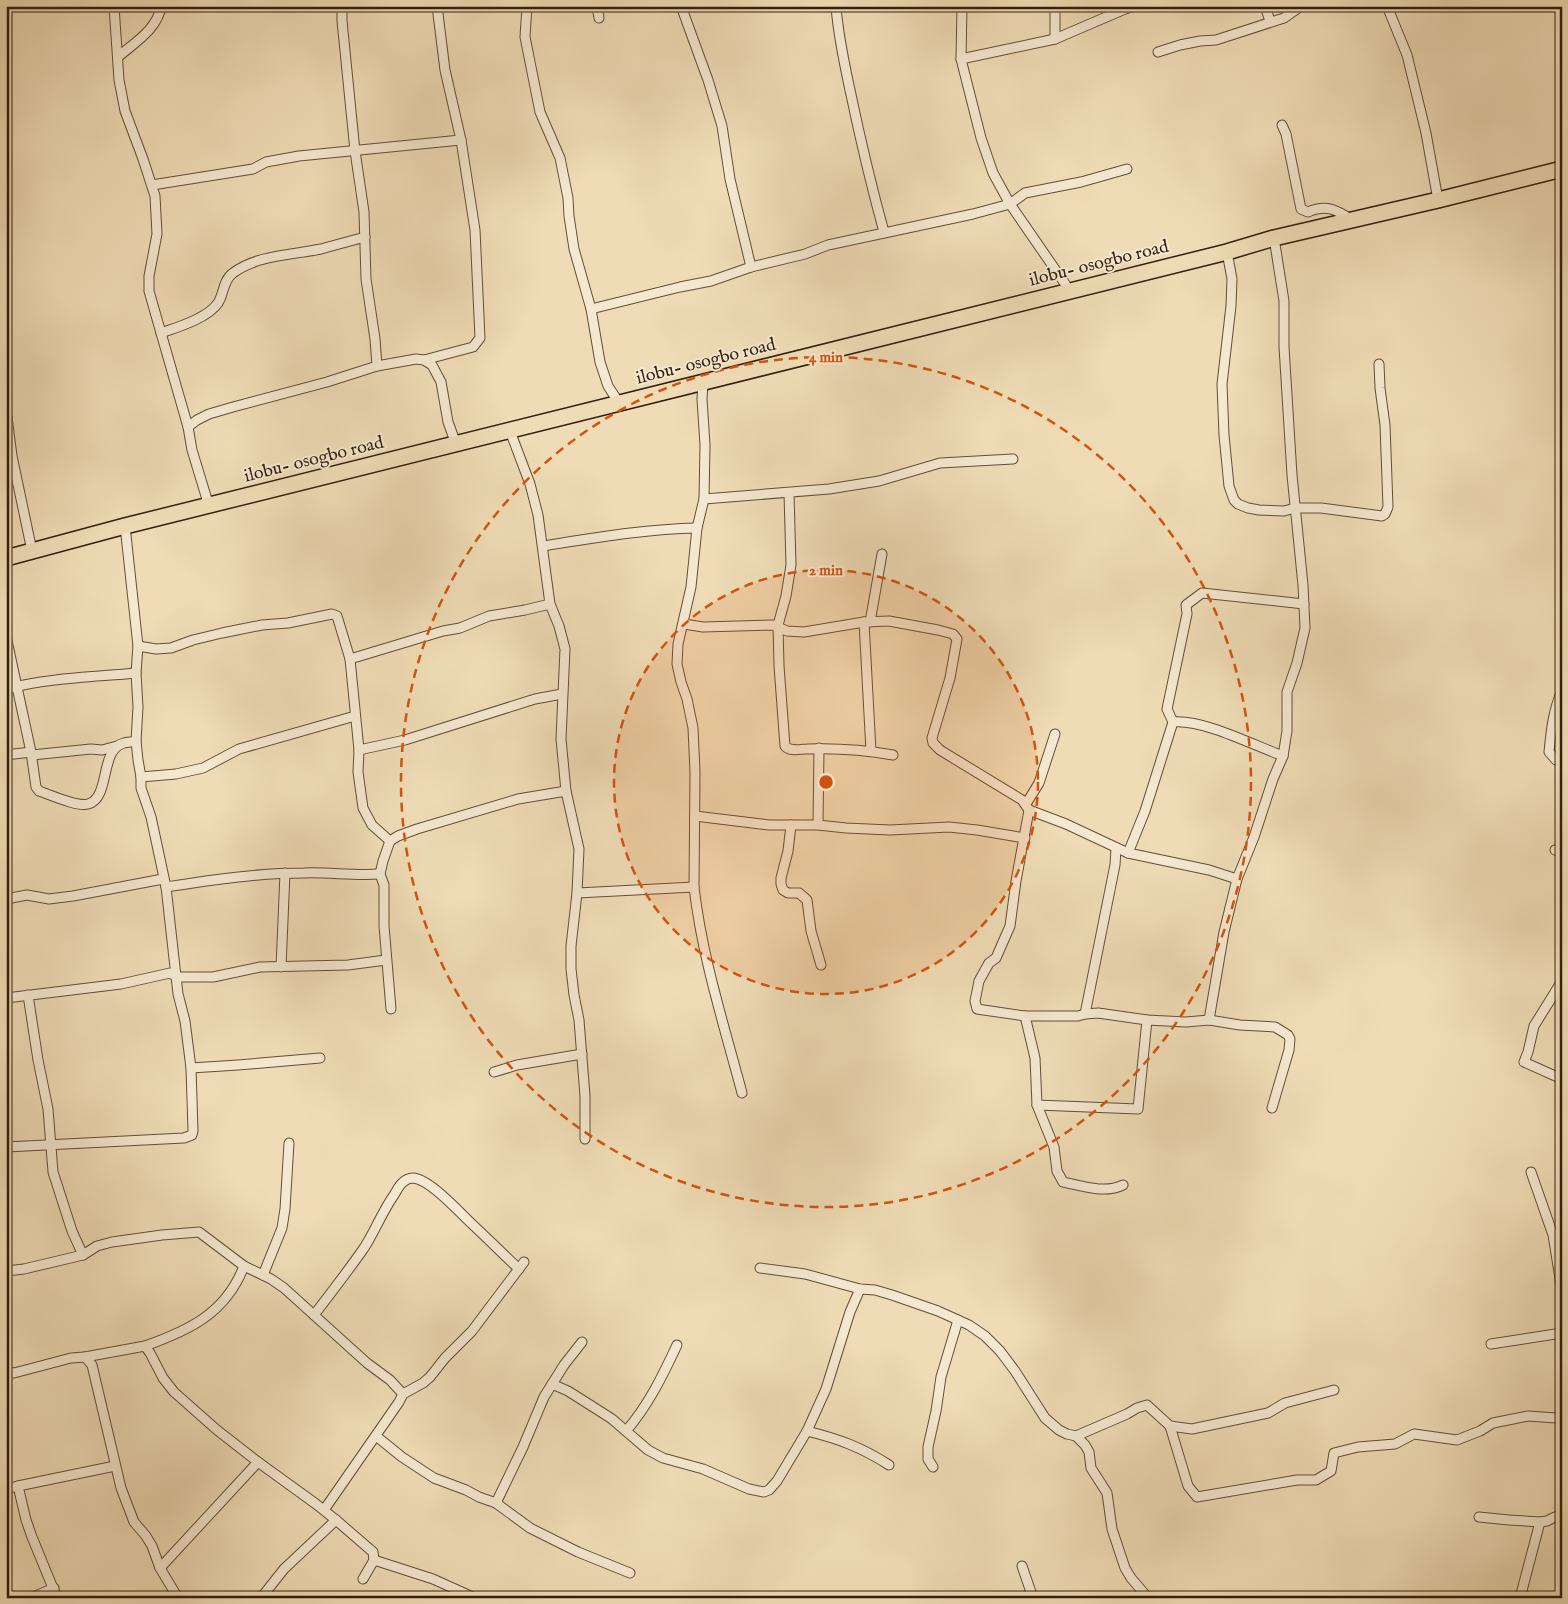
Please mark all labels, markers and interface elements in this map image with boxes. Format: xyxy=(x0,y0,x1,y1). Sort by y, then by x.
street label: ilobu- osogbo road xyxy=(1027,235,1172,292)
street label: ilobu- osogbo road xyxy=(634,333,779,390)
text: 4 min xyxy=(809,348,843,367)
street label: ilobu- osogbo road xyxy=(242,431,387,488)
text: 2 min xyxy=(809,561,843,580)
centre of rings xyxy=(817,773,835,791)

